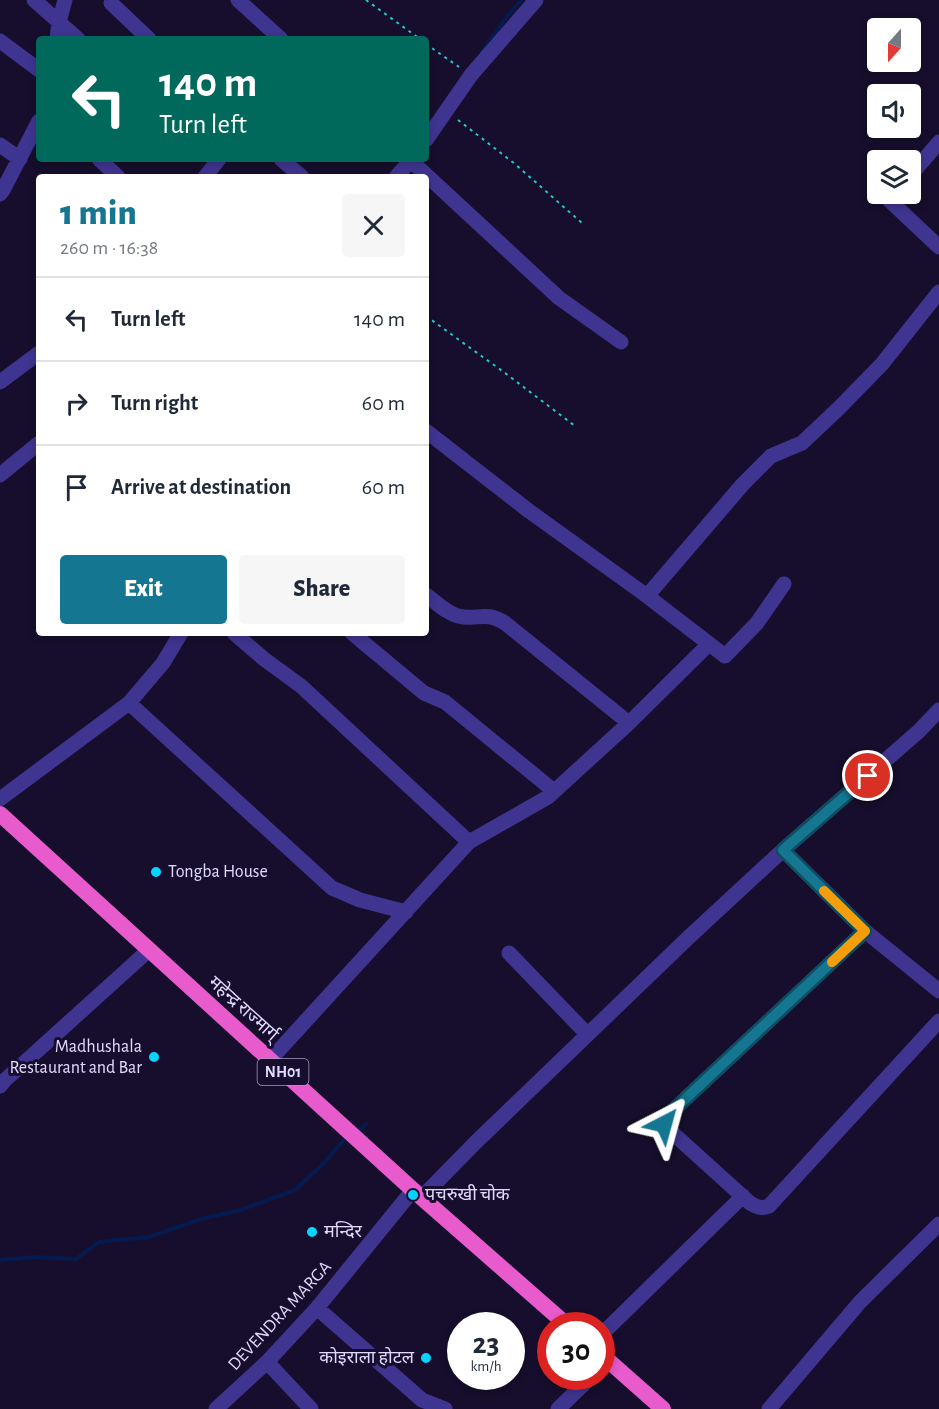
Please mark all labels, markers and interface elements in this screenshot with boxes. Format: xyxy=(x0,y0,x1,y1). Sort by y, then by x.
north arrow xyxy=(867,18,921,72)
map controls xyxy=(867,18,921,204)
icon: left xyxy=(60,60,138,138)
text: 140 m xyxy=(159,62,257,104)
button: sound xyxy=(867,84,921,138)
text: Turn left xyxy=(159,111,247,138)
button: layers xyxy=(867,150,921,204)
button: close xyxy=(342,194,405,257)
text: 1 min xyxy=(60,195,137,231)
text: 260 m · 16:38 xyxy=(60,238,158,258)
icon: left xyxy=(60,303,93,336)
text: Turn left xyxy=(111,308,185,330)
text: 140 m xyxy=(354,308,405,330)
icon: right xyxy=(60,387,93,420)
text: Turn right xyxy=(111,392,198,414)
text: 60 m xyxy=(362,392,405,414)
icon: arrive xyxy=(60,471,93,504)
text: Arrive at destination xyxy=(111,476,291,498)
text: 60 m xyxy=(362,476,405,498)
button: Exit xyxy=(60,555,227,624)
button: Share xyxy=(239,555,405,624)
pin xyxy=(842,750,893,801)
icon: arrive xyxy=(851,759,884,792)
place label: Tongba House xyxy=(168,863,268,881)
marker: Tongba House xyxy=(149,865,163,879)
street label: महेन्द्र राज्मार्ग् xyxy=(204,971,285,1047)
place label: Madhushala Restaurant and Bar xyxy=(10,1038,142,1077)
marker: Madhushala Restaurant and Bar xyxy=(147,1050,161,1064)
road number: NH01 xyxy=(258,1059,308,1085)
position arrow xyxy=(632,1092,696,1156)
place label: पचरुखी चोक xyxy=(425,1184,511,1204)
marker: पचरुखी चोक xyxy=(406,1188,420,1202)
place label: मन्दिर xyxy=(324,1221,363,1241)
marker: मन्दिर xyxy=(305,1225,319,1239)
street label: DEVENDRA MARGA xyxy=(225,1257,335,1374)
speed limit sign: 30 xyxy=(537,1312,615,1390)
text: 23 xyxy=(472,1329,500,1359)
place label: कोइराला होटल xyxy=(319,1347,415,1367)
marker: कोइराला होटल xyxy=(419,1351,433,1365)
text: km/h xyxy=(471,1359,501,1374)

